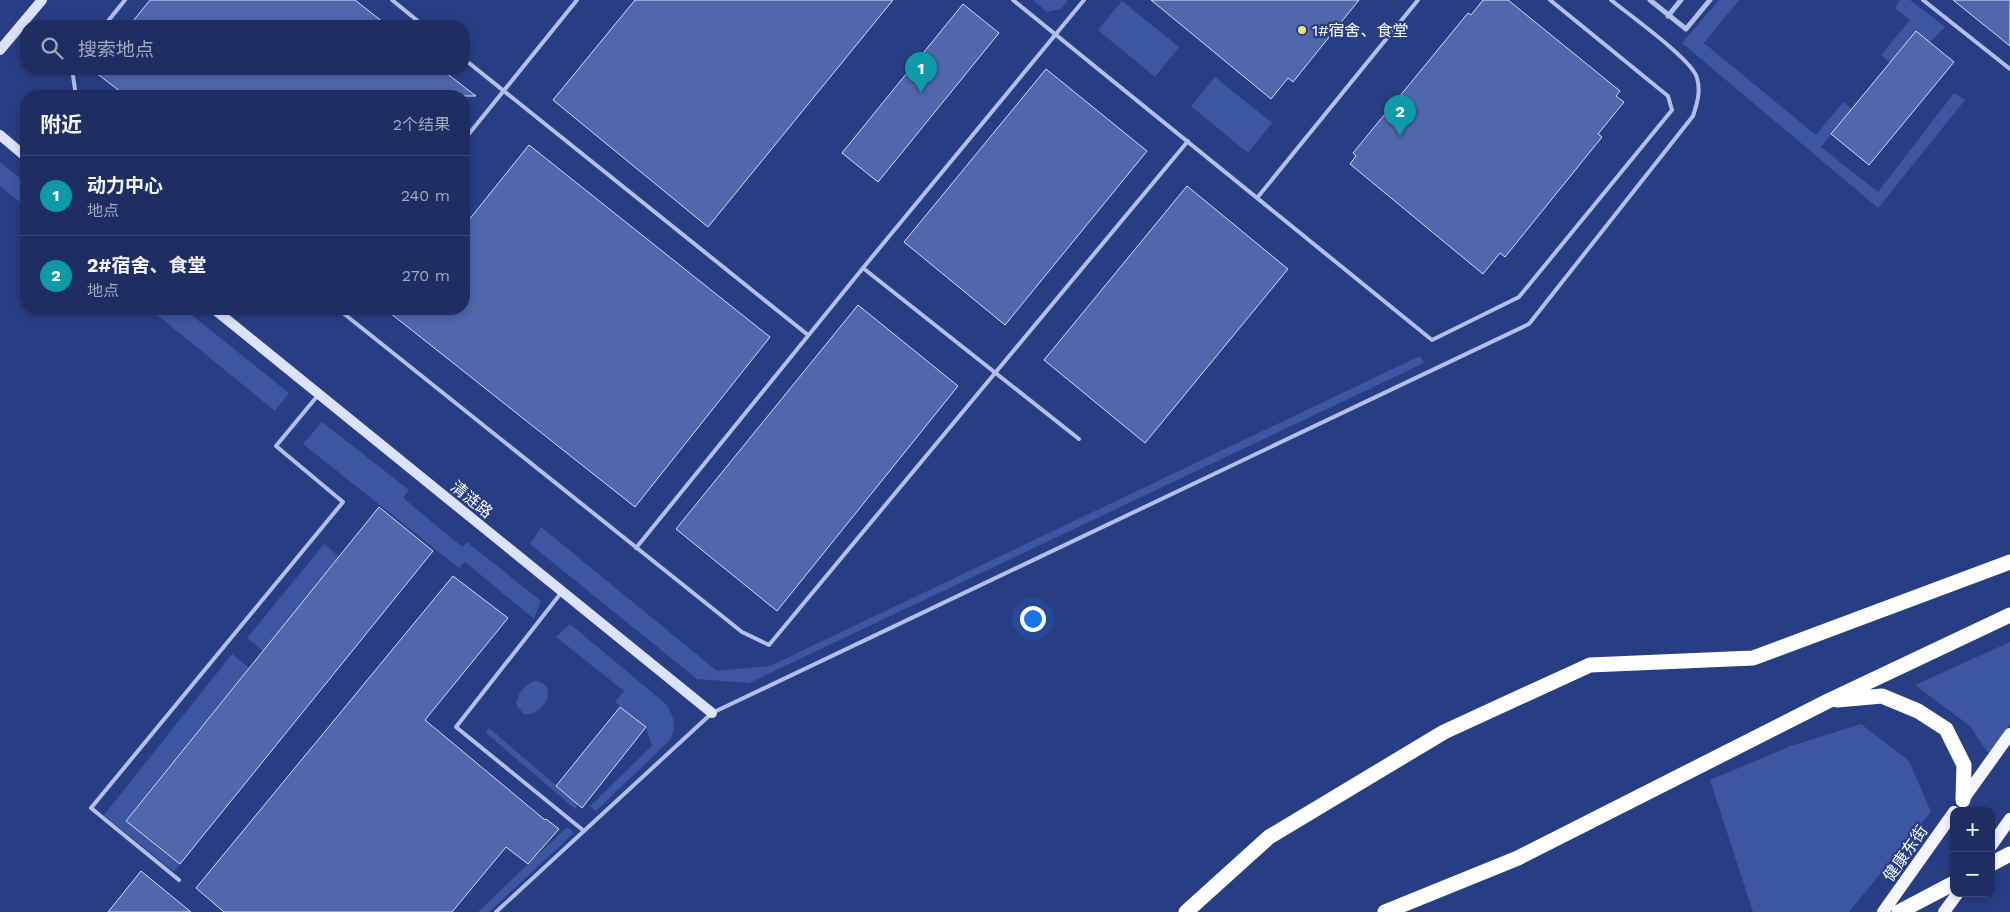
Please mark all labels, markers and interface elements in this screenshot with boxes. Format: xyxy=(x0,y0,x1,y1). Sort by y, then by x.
search box xyxy=(20,20,470,75)
place label: 1#宿舍、食堂 xyxy=(1312,21,1408,40)
marker: 1#宿舍、食堂 xyxy=(1296,24,1308,36)
icon: search xyxy=(38,34,66,62)
text: 搜索地点 xyxy=(78,38,154,61)
pin: 1 xyxy=(905,52,937,93)
pin: 2 xyxy=(1384,95,1416,136)
text: 附近 xyxy=(40,112,82,137)
text: 2个结果 xyxy=(393,115,450,134)
text: 动力中心 xyxy=(87,174,163,197)
text: 1 xyxy=(53,186,59,205)
text: 240 m xyxy=(401,186,450,205)
text: 地点 xyxy=(87,201,119,220)
text: 2#宿舍、食堂 xyxy=(87,254,206,277)
text: 2 xyxy=(51,266,61,285)
text: 270 m xyxy=(402,266,450,285)
text: 地点 xyxy=(87,281,119,300)
street label: 清涟路 xyxy=(447,477,496,522)
your location xyxy=(1020,606,1046,632)
map controls xyxy=(1950,807,1995,897)
button: + xyxy=(1950,807,1995,852)
street label: 健康东街 xyxy=(1879,822,1932,885)
button: − xyxy=(1950,852,1995,897)

